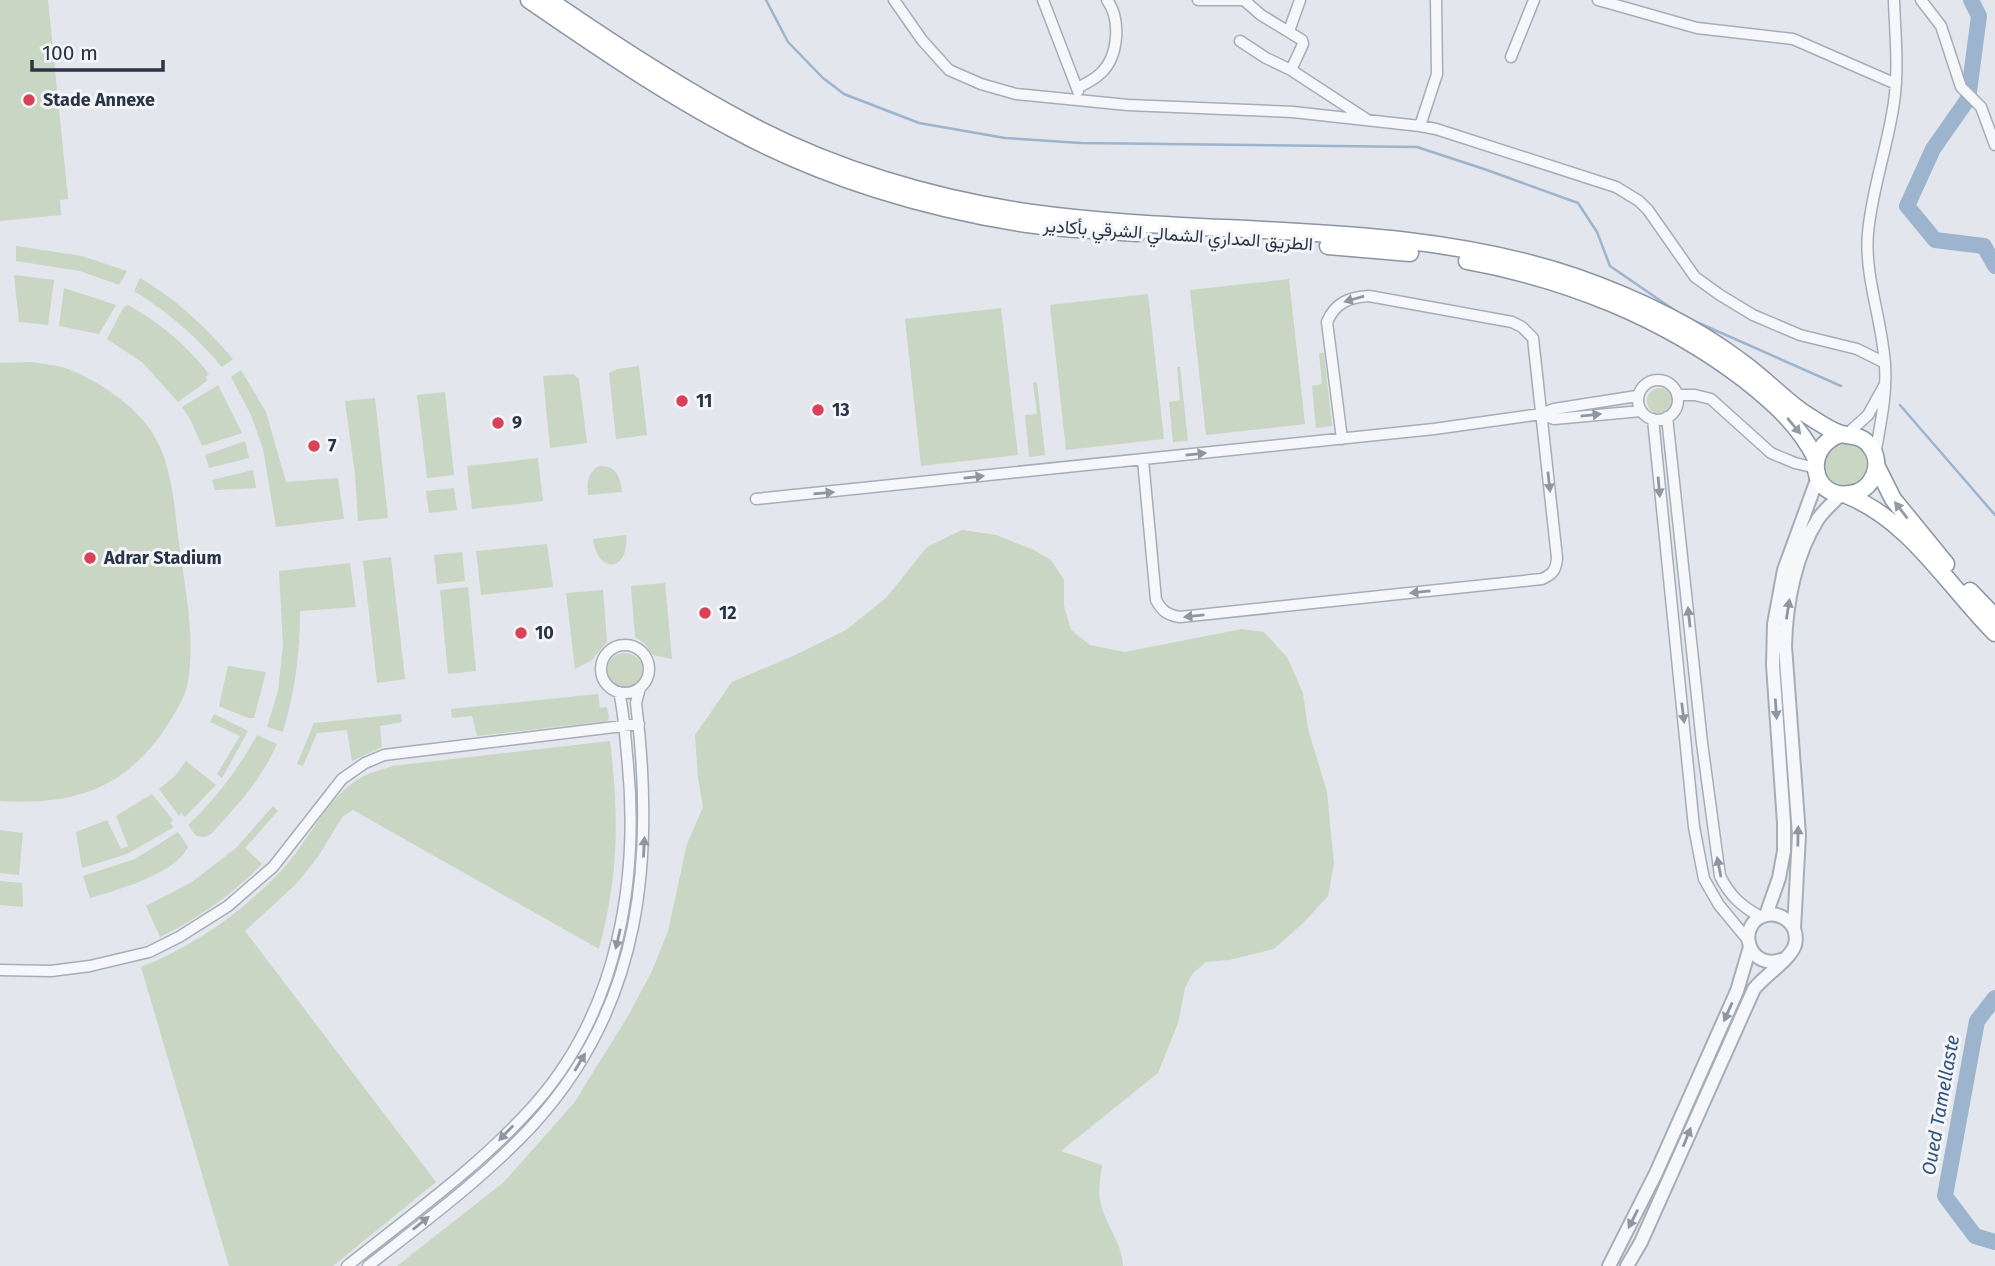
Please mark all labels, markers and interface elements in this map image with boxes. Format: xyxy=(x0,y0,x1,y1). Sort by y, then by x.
scale bar xyxy=(32,28,163,72)
text: 100 m xyxy=(42,40,98,66)
place label: Stade Annexe xyxy=(43,89,155,111)
marker: Stade Annexe xyxy=(21,92,37,108)
street label: الطريق المداري الشمالي الشرقي بأكادير xyxy=(1041,215,1314,259)
one-way arrow xyxy=(1343,294,1365,305)
place label: 11 xyxy=(696,390,712,412)
marker: 11 xyxy=(674,393,690,409)
place label: 13 xyxy=(832,399,850,421)
marker: 13 xyxy=(810,402,826,418)
one-way arrow xyxy=(1580,410,1602,421)
place label: 9 xyxy=(512,412,522,434)
marker: 9 xyxy=(490,415,506,431)
one-way arrow xyxy=(1787,417,1802,435)
place label: 7 xyxy=(328,435,337,457)
marker: 7 xyxy=(306,438,322,454)
one-way arrow xyxy=(1185,448,1207,459)
one-way arrow xyxy=(963,471,985,482)
one-way arrow xyxy=(1543,471,1554,493)
one-way arrow xyxy=(1654,476,1665,498)
one-way arrow xyxy=(813,487,835,498)
one-way arrow xyxy=(1894,502,1909,520)
place label: Adrar Stadium xyxy=(103,547,222,569)
marker: Adrar Stadium xyxy=(82,550,98,566)
one-way arrow xyxy=(1409,587,1431,598)
one-way arrow xyxy=(1783,598,1794,620)
place label: 12 xyxy=(719,602,737,624)
marker: 12 xyxy=(697,605,713,621)
one-way arrow xyxy=(1684,606,1695,628)
one-way arrow xyxy=(1183,611,1205,622)
place label: 10 xyxy=(535,622,554,644)
marker: 10 xyxy=(513,625,529,641)
one-way arrow xyxy=(1771,699,1782,721)
one-way arrow xyxy=(1678,702,1689,724)
one-way arrow xyxy=(1793,825,1804,847)
one-way arrow xyxy=(638,835,649,857)
one-way arrow xyxy=(1714,856,1725,878)
one-way arrow xyxy=(612,928,623,950)
one-way arrow xyxy=(1722,1002,1734,1022)
water label: Oued Tamellaste xyxy=(1917,1033,1964,1177)
one-way arrow xyxy=(573,1053,586,1072)
one-way arrow xyxy=(498,1125,514,1141)
one-way arrow xyxy=(1681,1127,1692,1148)
one-way arrow xyxy=(1628,1209,1639,1229)
one-way arrow xyxy=(412,1216,430,1231)

